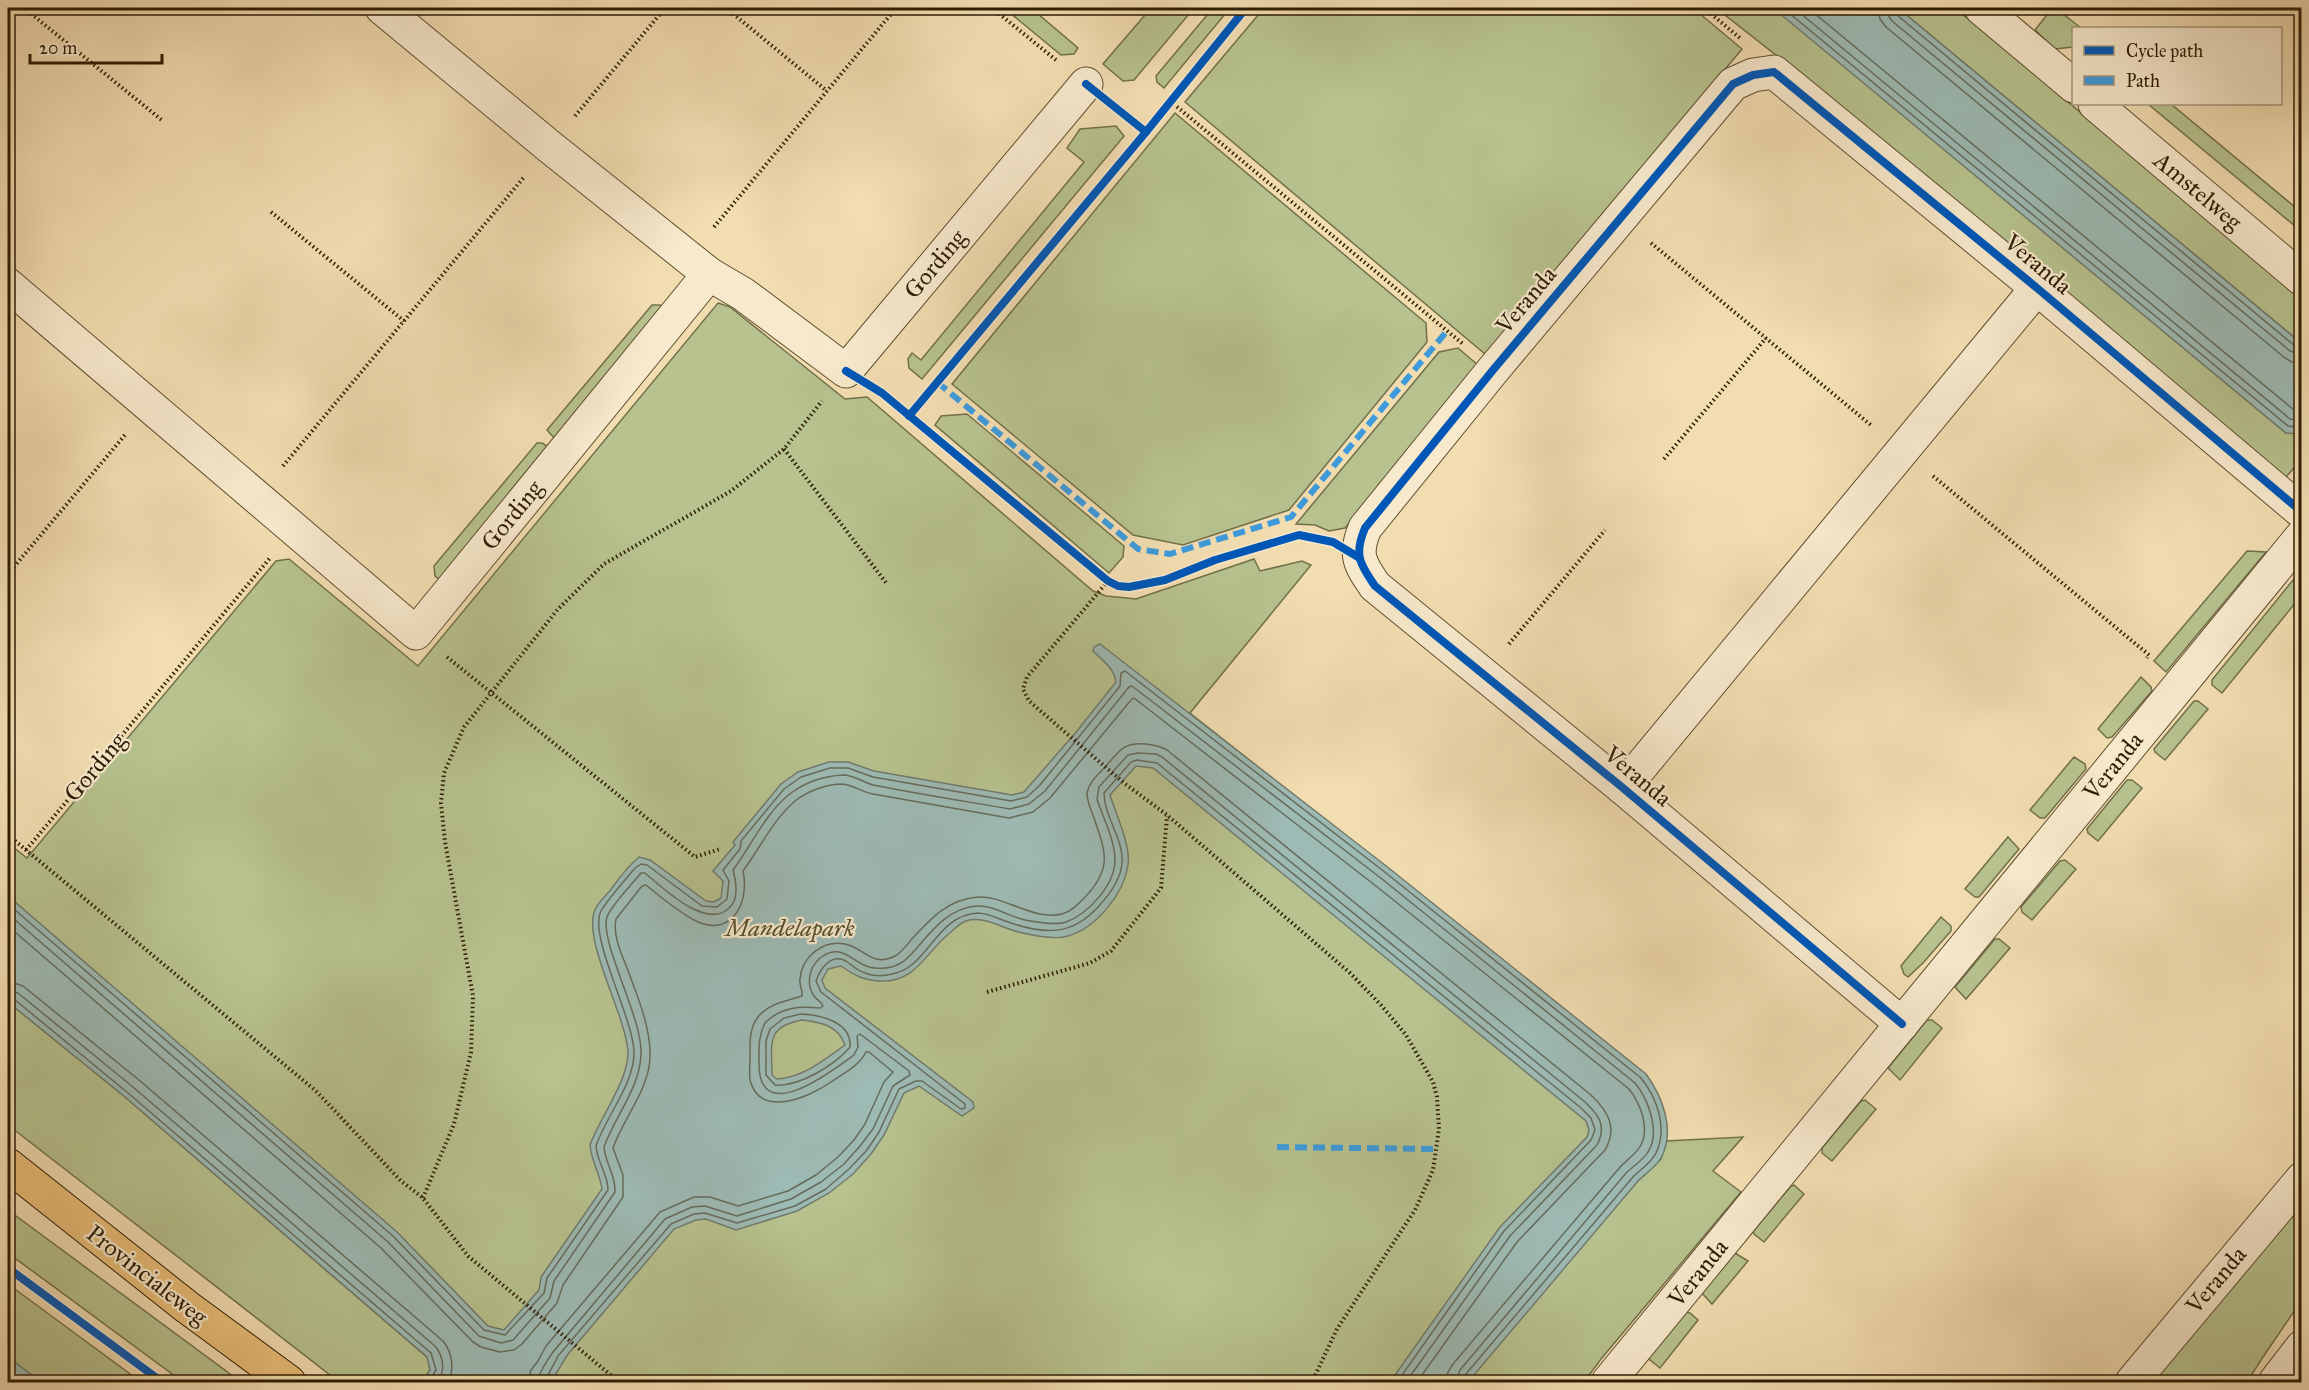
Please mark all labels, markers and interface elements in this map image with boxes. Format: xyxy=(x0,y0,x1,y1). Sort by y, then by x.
scale bar xyxy=(30,27,162,65)
legend xyxy=(2072,27,2282,105)
text: 20 m xyxy=(39,37,77,59)
text: Cycle path xyxy=(2126,40,2203,62)
text: Path xyxy=(2126,70,2160,92)
street label: Amstelweg xyxy=(2147,145,2249,237)
street label: Gording xyxy=(897,223,973,305)
street label: Veranda xyxy=(1997,226,2079,302)
street label: Veranda xyxy=(1488,259,1564,341)
street label: Gording xyxy=(475,473,550,556)
street label: Veranda xyxy=(2076,725,2150,807)
street label: Gording xyxy=(57,726,133,808)
street label: Veranda xyxy=(1597,738,1679,814)
park label: Mandelapark xyxy=(723,913,855,943)
street label: Provincialeweg xyxy=(80,1218,214,1332)
street label: Veranda xyxy=(1661,1232,1735,1314)
street label: Veranda xyxy=(2178,1239,2254,1321)

